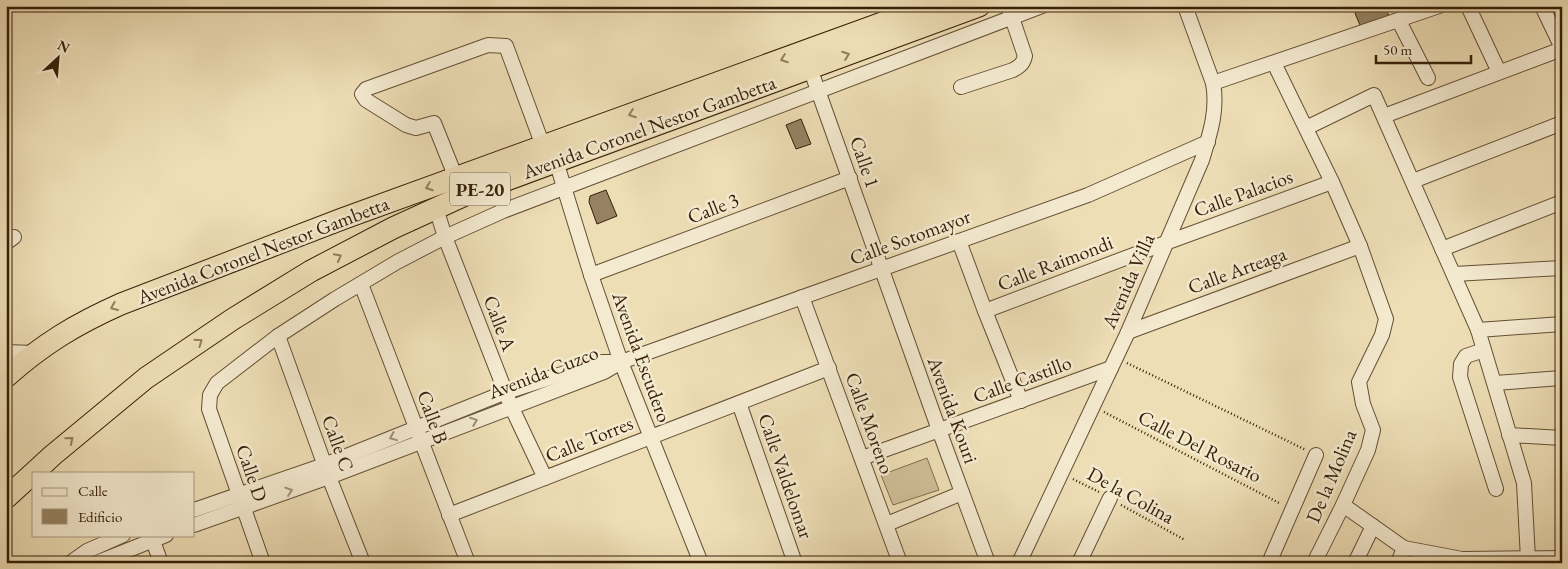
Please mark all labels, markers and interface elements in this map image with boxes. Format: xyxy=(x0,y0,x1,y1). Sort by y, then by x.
north arrow xyxy=(32,32,82,82)
scale bar xyxy=(1376,32,1470,64)
text: N xyxy=(55,36,73,57)
text: 50 m xyxy=(1383,40,1412,59)
one-way arrow xyxy=(841,51,850,61)
one-way arrow xyxy=(780,53,789,63)
street label: Avenida Coronel Nestor Gambetta xyxy=(518,69,779,185)
one-way arrow xyxy=(628,108,636,118)
street label: Calle 1 xyxy=(844,133,886,191)
street label: Calle Palacios xyxy=(1190,163,1296,223)
road number: PE-20 xyxy=(450,172,510,205)
one-way arrow xyxy=(426,181,434,191)
street label: Calle 3 xyxy=(684,186,742,230)
street label: Avenida Coronel Nestor Gambetta xyxy=(132,190,393,310)
street label: Calle Sotomayor xyxy=(846,203,974,271)
street label: Calle Raimondi xyxy=(994,229,1117,297)
street label: Avenida Villa xyxy=(1095,229,1161,334)
street label: Calle Arteaga xyxy=(1184,240,1290,300)
one-way arrow xyxy=(332,253,341,263)
street label: Avenida Escudero xyxy=(606,287,678,426)
street label: Calle A xyxy=(478,292,522,355)
one-way arrow xyxy=(110,301,119,312)
one-way arrow xyxy=(194,339,203,348)
street label: Avenida Cuzco xyxy=(483,339,602,405)
street label: Calle Castillo xyxy=(969,349,1075,409)
street label: Avenida Kouri xyxy=(921,352,984,467)
street label: Calle Moreno xyxy=(840,369,900,477)
street label: Calle B xyxy=(411,387,455,447)
street label: Calle Del Rosario xyxy=(1134,404,1266,488)
street label: Calle Torres xyxy=(541,410,637,468)
street label: Calle Valdelomar xyxy=(752,410,820,542)
street label: Calle C xyxy=(316,411,360,475)
one-way arrow xyxy=(469,417,478,427)
street label: De la Molina xyxy=(1300,425,1362,527)
one-way arrow xyxy=(389,431,398,441)
one-way arrow xyxy=(65,437,74,446)
street label: Calle D xyxy=(230,441,274,505)
street label: De la Colina xyxy=(1083,460,1179,530)
legend xyxy=(32,472,195,536)
text: Calle xyxy=(78,481,108,500)
one-way arrow xyxy=(284,487,293,497)
text: Edificio xyxy=(78,507,122,526)

